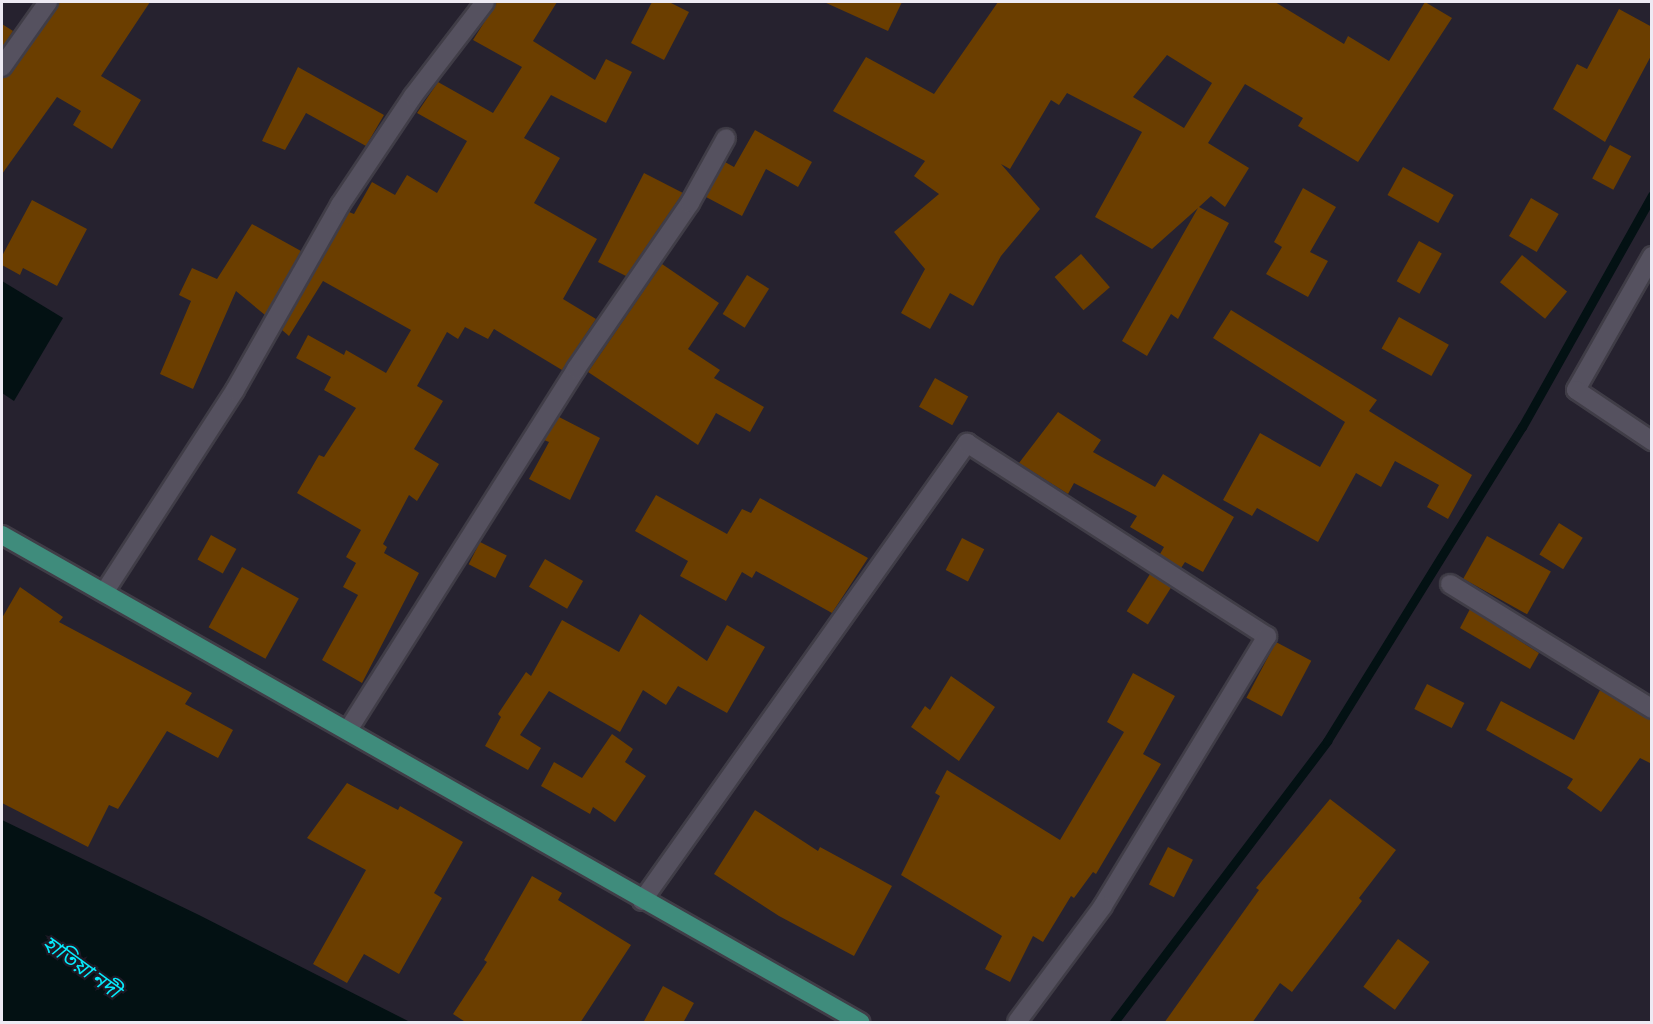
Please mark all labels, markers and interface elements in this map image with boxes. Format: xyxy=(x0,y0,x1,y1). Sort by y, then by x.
water label: হাতিয়া নদী xyxy=(38,929,126,1003)

